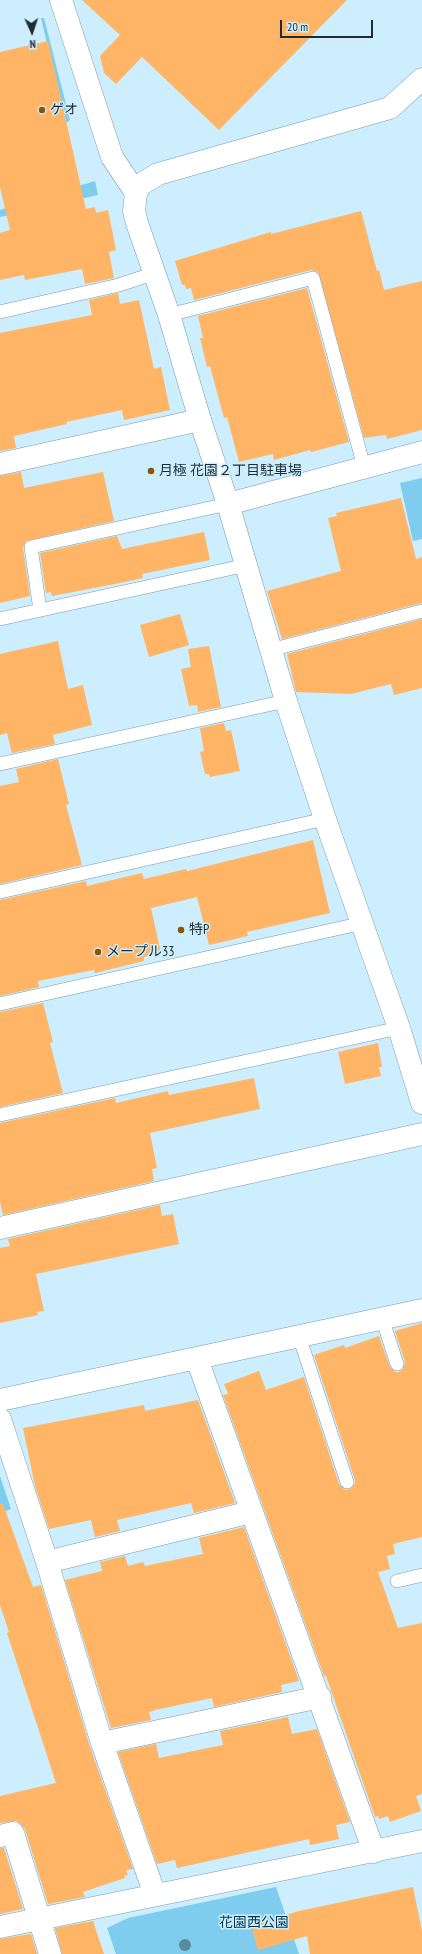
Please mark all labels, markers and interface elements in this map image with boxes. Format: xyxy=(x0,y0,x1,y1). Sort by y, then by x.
north arrow xyxy=(12,12,52,52)
scale bar xyxy=(282,12,375,38)
text: 20 m xyxy=(287,19,308,34)
text: N xyxy=(29,37,36,51)
place label: ゲオ xyxy=(50,102,78,118)
marker: ゲオ xyxy=(37,105,47,115)
place label: 月極 花園２丁目駐車場 xyxy=(159,463,302,479)
marker: 月極 花園２丁目駐車場 xyxy=(146,466,156,476)
place label: 特P xyxy=(189,922,209,938)
marker: 特P xyxy=(176,925,186,935)
place label: メープル33 xyxy=(106,944,175,960)
marker: メープル33 xyxy=(93,947,103,957)
park label: 花園西公園 xyxy=(219,1915,289,1931)

